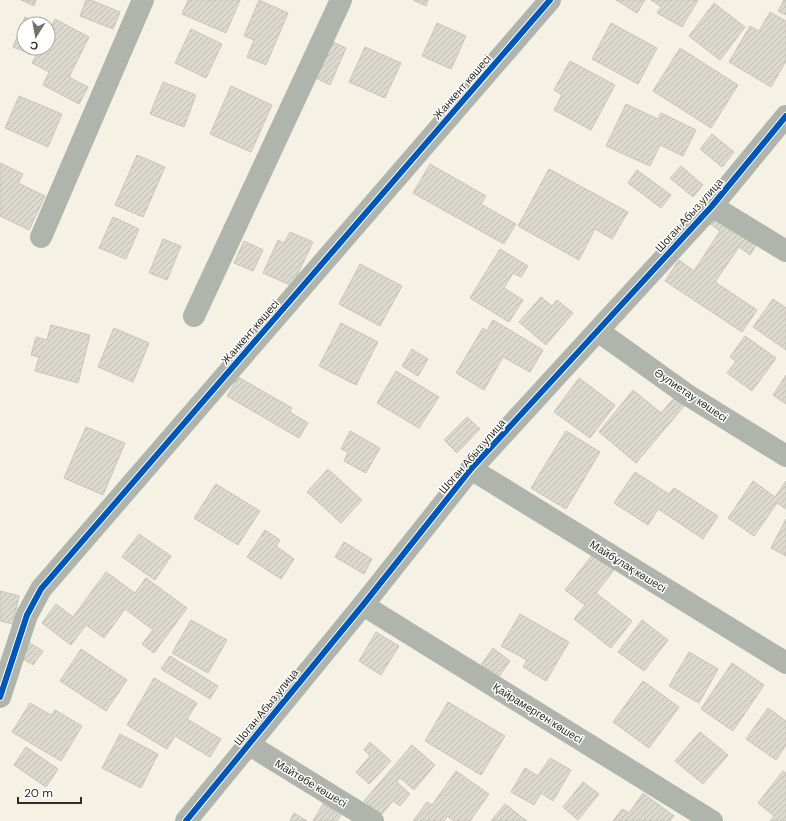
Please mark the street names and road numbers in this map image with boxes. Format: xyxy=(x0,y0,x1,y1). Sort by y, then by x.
street label: Жанкент көшесі xyxy=(430,52,494,122)
street label: Шоган Абыз улица xyxy=(652,174,727,255)
street label: Жанкент көшесі xyxy=(218,297,282,367)
street label: Әулиетау көшесі xyxy=(652,365,730,425)
street label: Шоган Абыз улица xyxy=(436,415,509,496)
street label: Майбұлақ көшесі xyxy=(587,537,669,595)
street label: Шоган Абыз улица xyxy=(231,665,302,748)
street label: Қайрамерген көшесі xyxy=(490,680,586,746)
street label: Майтөбе көшесі xyxy=(272,756,350,810)

